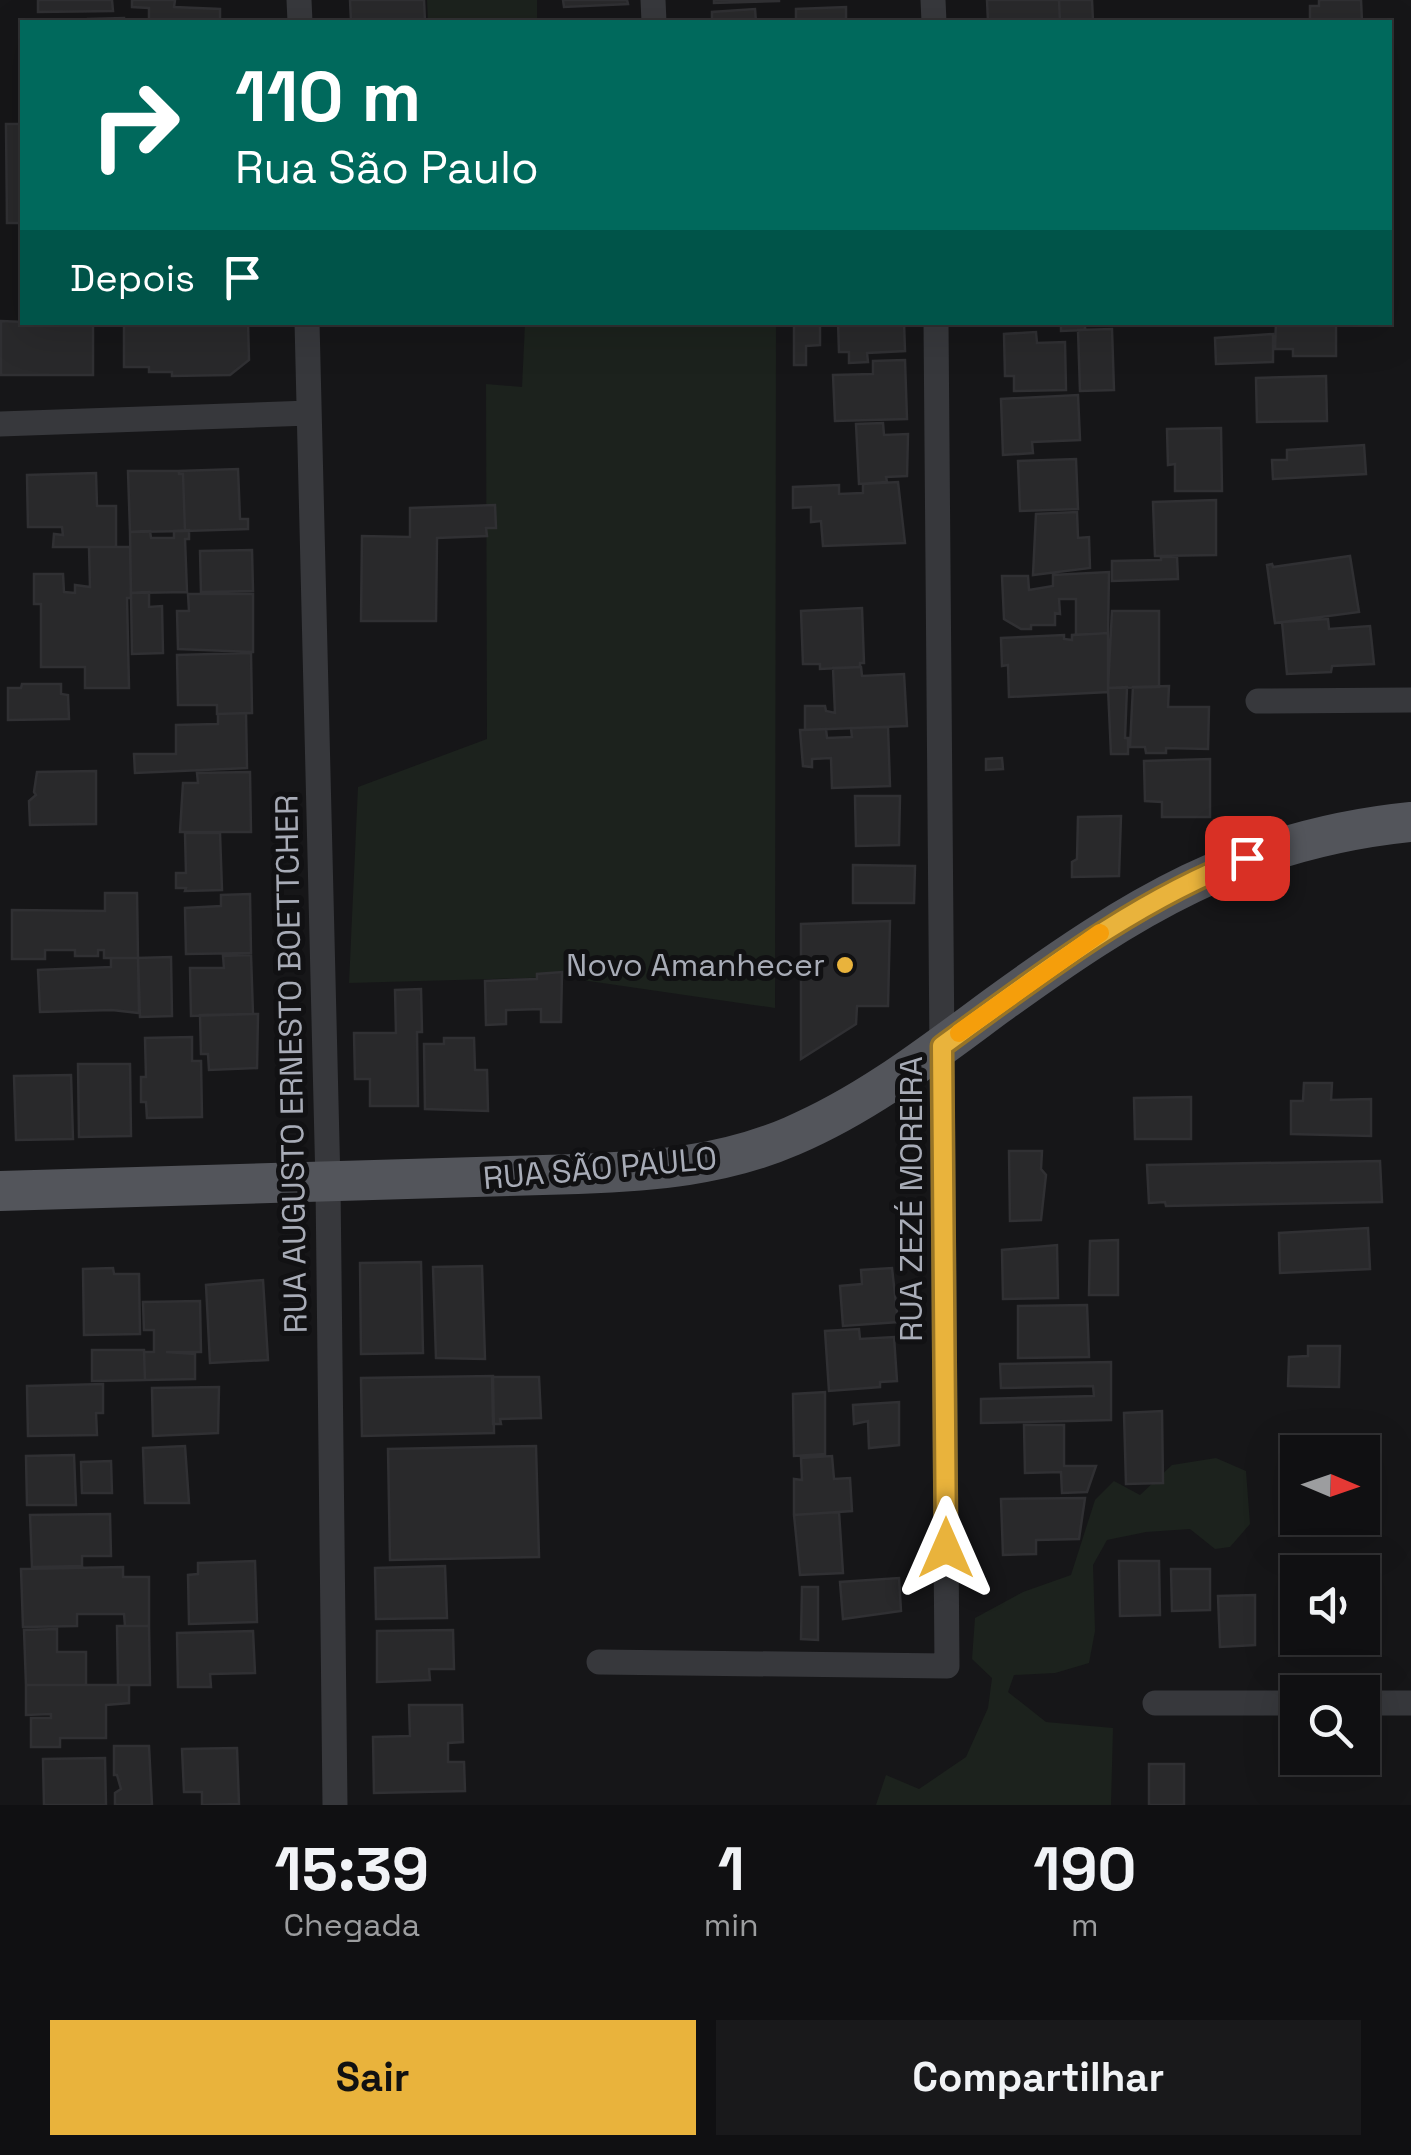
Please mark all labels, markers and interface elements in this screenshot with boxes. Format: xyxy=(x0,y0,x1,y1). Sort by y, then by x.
text: 110 m xyxy=(235,52,421,141)
icon: right xyxy=(70,60,200,190)
text: Rua São Paulo xyxy=(235,139,539,196)
icon: arrive xyxy=(215,250,270,305)
text: Depois xyxy=(70,254,195,302)
street label: RUA AUGUSTO ERNESTO BOETTCHER xyxy=(266,794,316,1334)
pin xyxy=(1205,816,1290,901)
icon: arrive xyxy=(1220,831,1275,886)
place label: Novo Amanhecer xyxy=(566,945,825,985)
marker: Novo Amanhecer xyxy=(834,954,856,976)
street label: RUA ZEZÉ MOREIRA xyxy=(891,1056,931,1342)
street label: RUA SÃO PAULO xyxy=(481,1138,719,1198)
north arrow xyxy=(1280,1435,1380,1535)
map controls xyxy=(1280,1435,1380,1775)
position arrow xyxy=(894,1496,998,1600)
button: sound xyxy=(1280,1555,1380,1655)
button: search xyxy=(1280,1675,1380,1775)
text: 15:39 xyxy=(275,1831,429,1908)
text: 1 xyxy=(718,1831,745,1908)
text: 190 xyxy=(1033,1831,1136,1908)
text: Chegada xyxy=(284,1905,420,1945)
text: min xyxy=(704,1905,759,1945)
text: m xyxy=(1071,1905,1099,1945)
button: Sair xyxy=(50,2020,696,2135)
button: Compartilhar xyxy=(716,2020,1361,2135)

